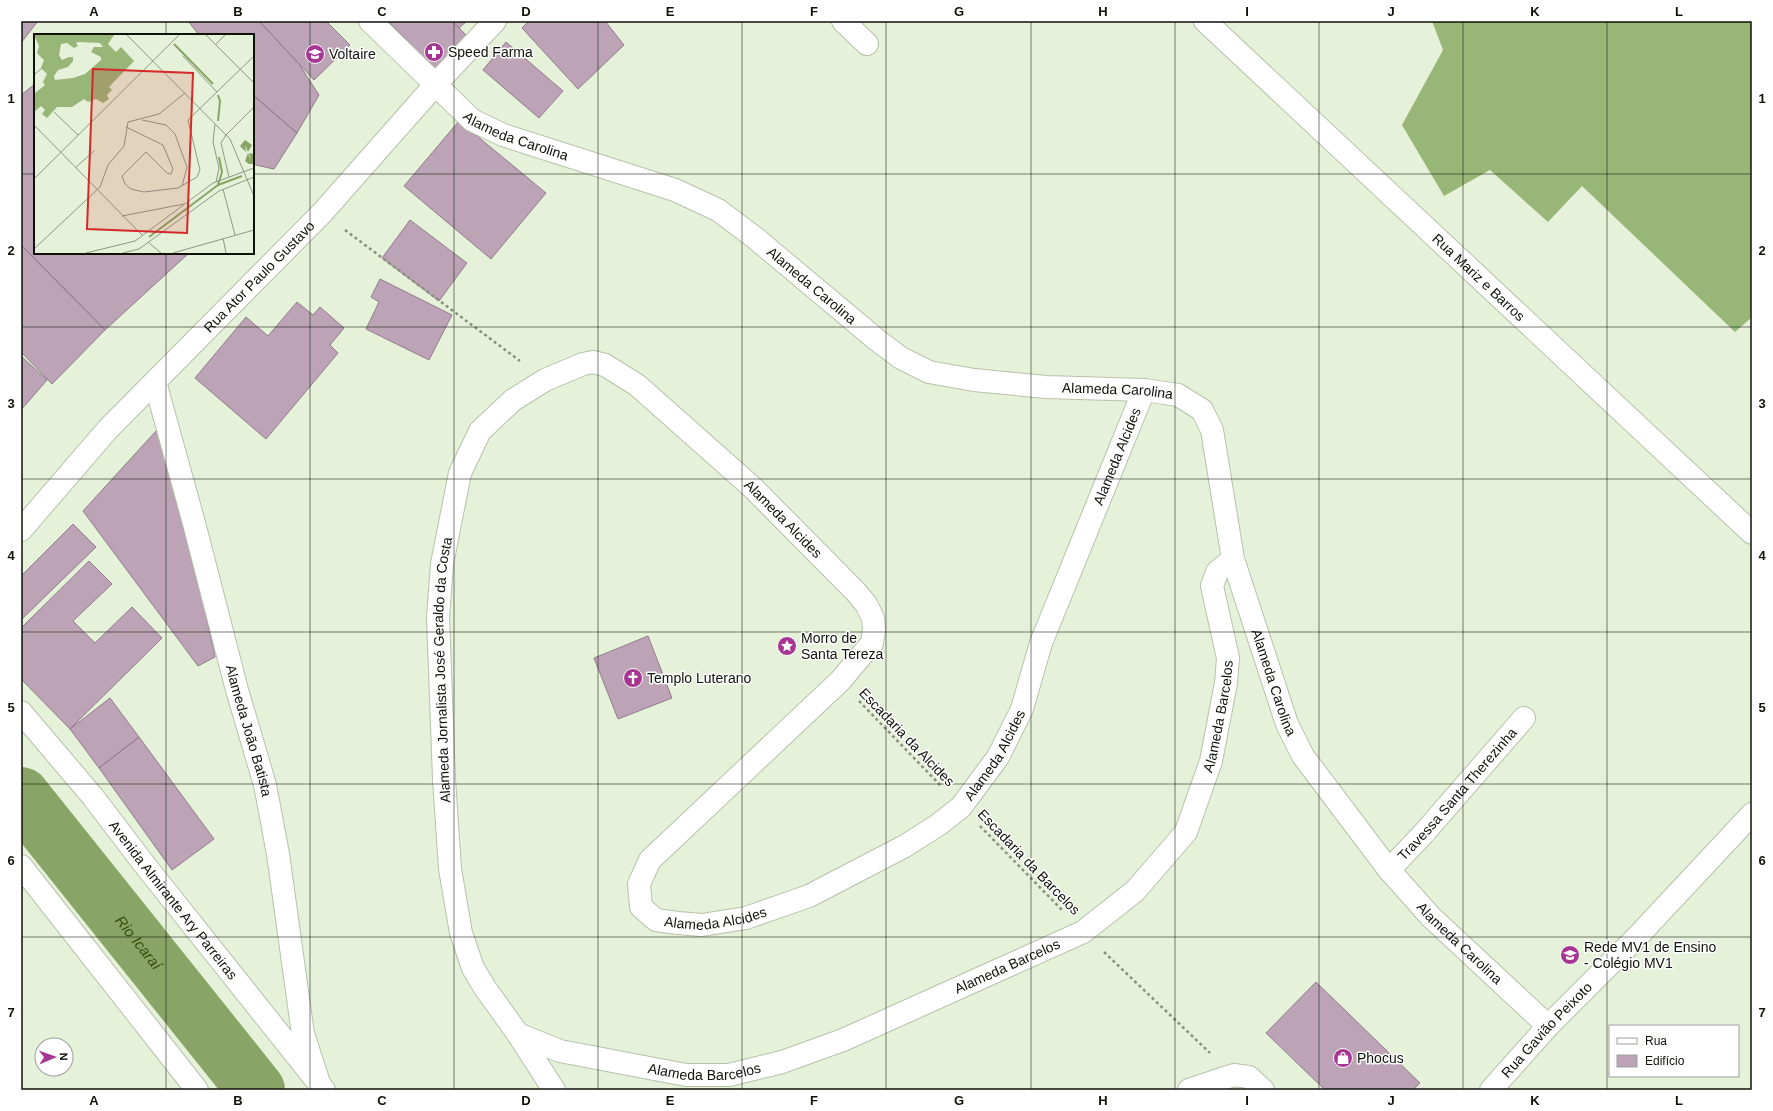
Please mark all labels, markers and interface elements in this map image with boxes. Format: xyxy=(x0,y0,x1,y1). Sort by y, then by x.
text: A xyxy=(89,4,99,19)
text: B xyxy=(233,4,243,19)
text: C xyxy=(377,4,387,19)
text: D xyxy=(521,4,531,19)
text: E xyxy=(666,4,675,19)
text: F xyxy=(810,4,818,19)
text: G xyxy=(954,4,964,19)
text: H xyxy=(1098,4,1108,19)
text: I xyxy=(1245,4,1249,19)
text: J xyxy=(1387,4,1395,19)
text: K xyxy=(1530,4,1540,19)
text: L xyxy=(1675,4,1683,19)
inset map xyxy=(34,34,254,254)
pharmacy icon: Speed Farma xyxy=(423,41,445,63)
school or university icon: Voltaire xyxy=(304,43,326,65)
place label: Speed Farma xyxy=(448,44,533,60)
place label: Voltaire xyxy=(329,46,376,62)
text: 1 xyxy=(7,91,15,106)
text: 1 xyxy=(1758,91,1766,106)
street label: Alameda Carolina xyxy=(460,108,571,163)
street label: Rua Ator Paulo Gustavo xyxy=(201,217,318,336)
street label: Rua Mariz e Barros xyxy=(1429,230,1528,324)
text: 2 xyxy=(7,243,15,258)
text: 2 xyxy=(1758,243,1766,258)
street label: Alameda Carolina xyxy=(764,244,860,327)
street label: Alameda Carolina xyxy=(1062,379,1174,402)
text: 3 xyxy=(7,396,15,411)
text: 3 xyxy=(1758,396,1766,411)
street label: Alameda Alcides xyxy=(1090,405,1144,507)
street label: Alameda Alcides xyxy=(741,476,825,561)
street label: Alameda Jornalista José Geraldo da Costa xyxy=(430,535,455,803)
text: 4 xyxy=(7,548,15,563)
text: 4 xyxy=(1758,548,1766,563)
street label: Alameda Carolina xyxy=(1248,627,1300,738)
place label: Morro de Santa Tereza xyxy=(801,630,883,662)
place icon: Morro de Santa Tereza xyxy=(776,635,798,657)
street label: Alameda Barcelos xyxy=(1200,660,1236,775)
street label: Alameda João Batista xyxy=(223,663,275,798)
church icon: Templo Luterano xyxy=(622,667,644,689)
place label: Templo Luterano xyxy=(647,670,752,686)
street label: Escadaria da Alcides xyxy=(856,685,958,789)
text: 5 xyxy=(7,700,15,715)
text: 5 xyxy=(1758,700,1766,715)
street label: Alameda Alcides xyxy=(961,707,1028,803)
street label: Travessa Santa Therezinha xyxy=(1394,724,1520,864)
street label: Escadaria da Barcelos xyxy=(975,806,1083,918)
street label: Avenida Almirante Ary Parreiras xyxy=(106,817,241,983)
text: 6 xyxy=(7,853,15,868)
text: 6 xyxy=(1758,853,1766,868)
street label: Alameda Carolina xyxy=(1414,899,1506,987)
street label: Alameda Alcides xyxy=(663,903,769,933)
water label: Rio Icaraí xyxy=(112,912,167,974)
street label: Alameda Barcelos xyxy=(952,935,1062,997)
place label: Rede MV1 de Ensino - Colégio MV1 xyxy=(1584,939,1717,971)
school or university icon: Rede MV1 de Ensino - Colégio MV1 xyxy=(1559,944,1581,966)
street label: Rua Gavião Peixoto xyxy=(1498,979,1595,1081)
text: 7 xyxy=(7,1005,15,1020)
text: 7 xyxy=(1758,1005,1766,1020)
legend xyxy=(1609,1025,1739,1077)
text: Rua xyxy=(1645,1034,1667,1048)
north arrow xyxy=(34,1037,74,1077)
shop icon: Phocus xyxy=(1332,1047,1354,1069)
place label: Phocus xyxy=(1357,1050,1404,1066)
text: N xyxy=(58,1052,70,1061)
text: Edifício xyxy=(1645,1054,1685,1068)
street label: Alameda Barcelos xyxy=(647,1060,762,1083)
text: A xyxy=(89,1093,99,1108)
text: B xyxy=(233,1093,243,1108)
text: C xyxy=(377,1093,387,1108)
text: D xyxy=(521,1093,531,1108)
text: E xyxy=(666,1093,675,1108)
text: F xyxy=(810,1093,818,1108)
text: G xyxy=(954,1093,964,1108)
text: H xyxy=(1098,1093,1108,1108)
text: I xyxy=(1245,1093,1249,1108)
text: J xyxy=(1387,1093,1395,1108)
text: K xyxy=(1530,1093,1540,1108)
text: L xyxy=(1675,1093,1683,1108)

